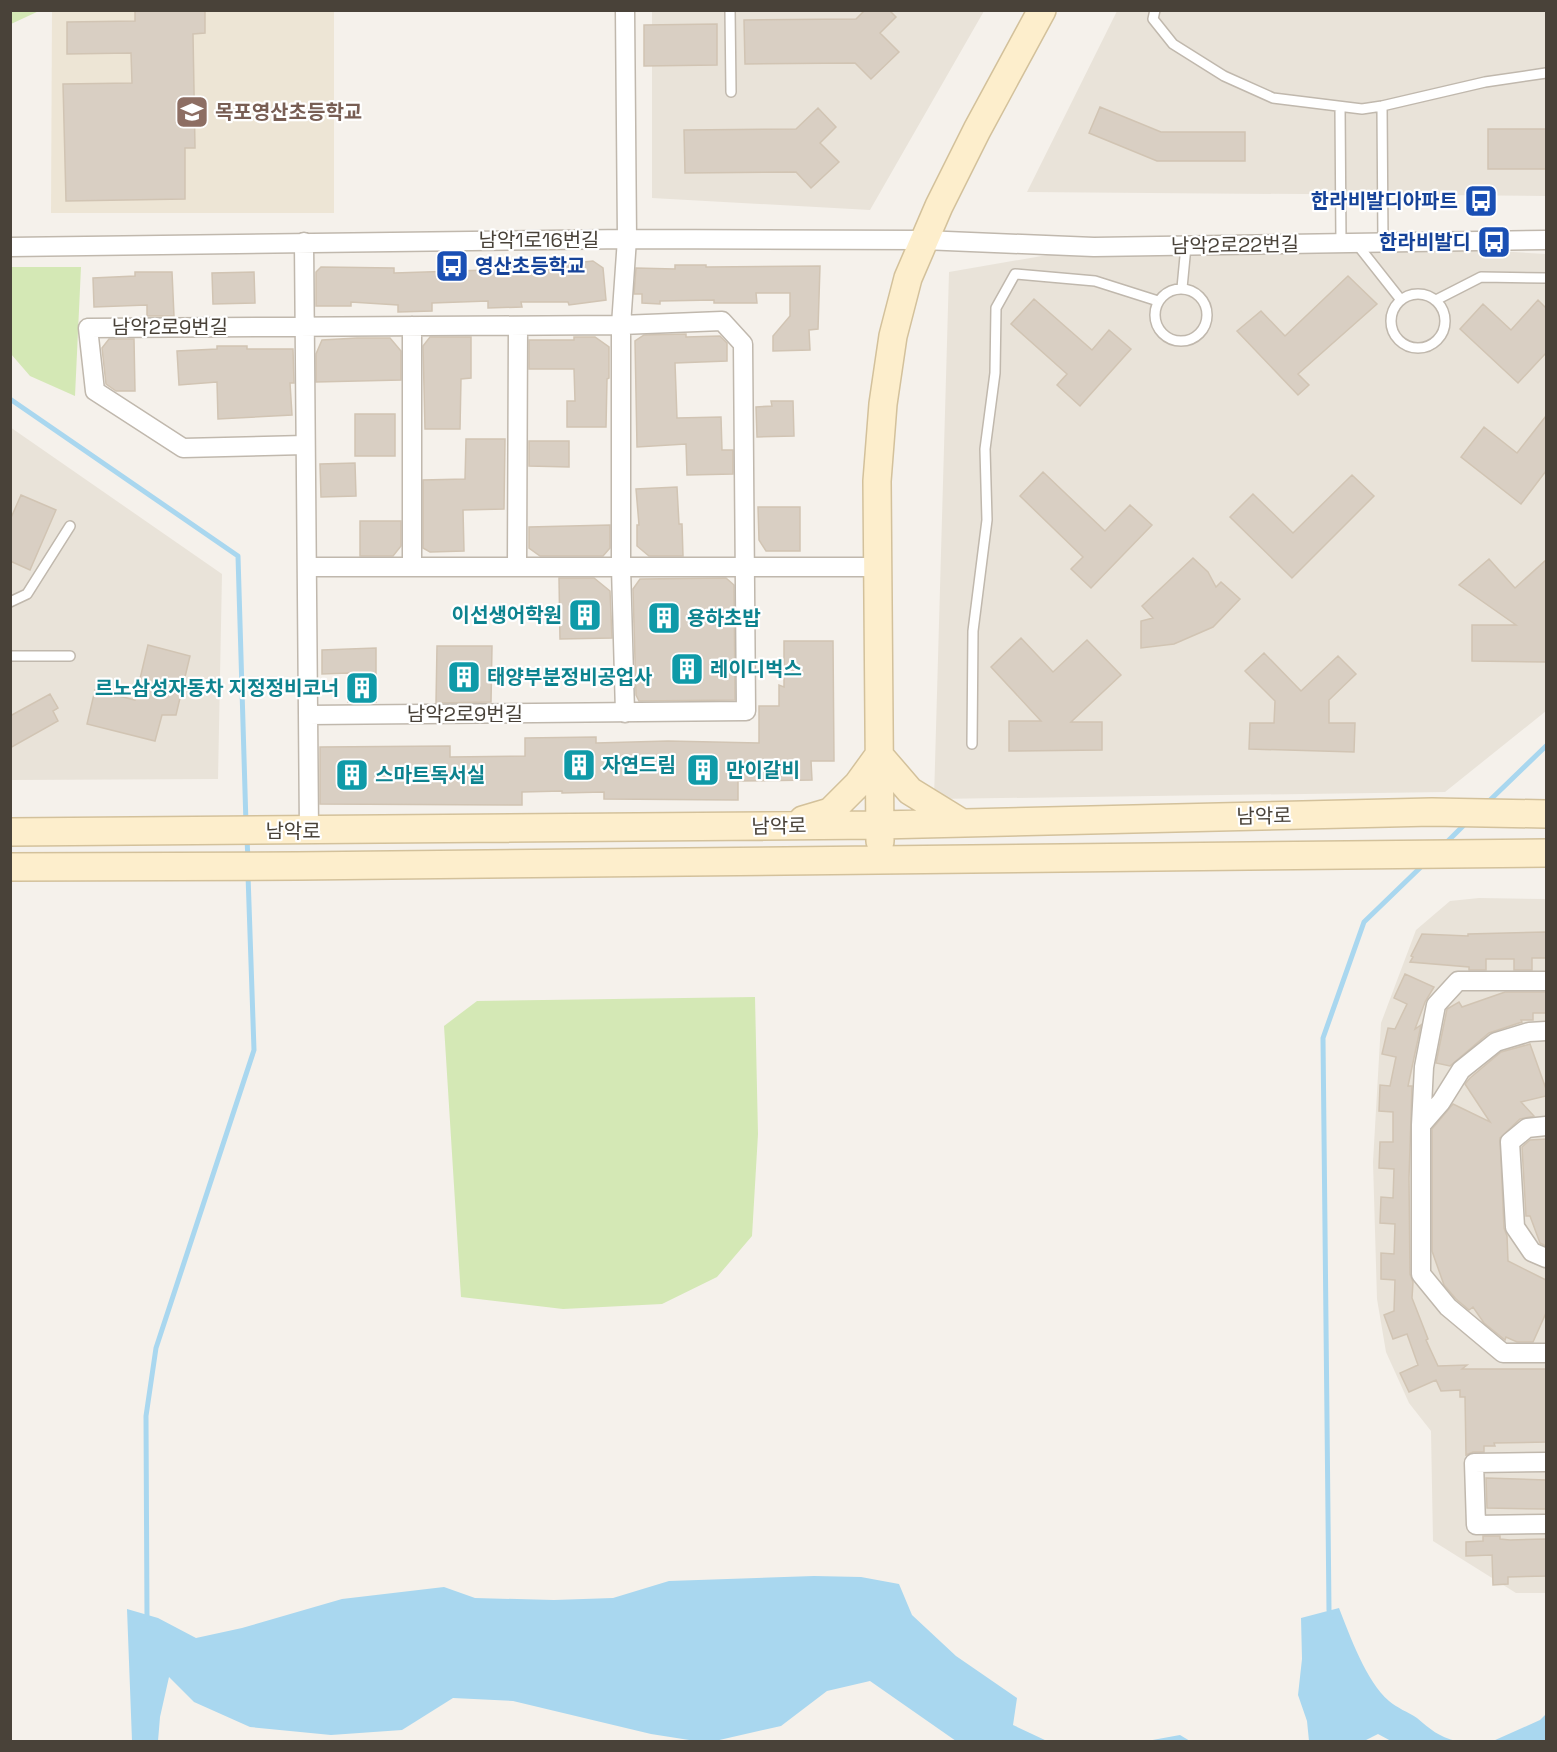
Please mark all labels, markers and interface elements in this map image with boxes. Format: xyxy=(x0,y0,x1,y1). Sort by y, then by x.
school or university icon: 목포영산초등학교 xyxy=(174,94,210,130)
place label: 목포영산초등학교 xyxy=(215,99,362,125)
bus stop icon: 한라비발디아파트 xyxy=(1463,183,1499,219)
place label: 한라비발디아파트 xyxy=(1311,188,1458,214)
bus stop icon: 한라비발디 xyxy=(1476,224,1512,260)
street label: 남악1로16번길 xyxy=(479,227,599,253)
place label: 한라비발디 xyxy=(1379,229,1471,255)
street label: 남악2로22번길 xyxy=(1171,231,1299,259)
bus stop icon: 영산초등학교 xyxy=(434,248,470,284)
place label: 영산초등학교 xyxy=(475,253,585,279)
street label: 남악2로9번길 xyxy=(112,314,228,340)
building icon: 이선생어학원 xyxy=(567,597,603,633)
building icon: 용하초밥 xyxy=(646,600,682,636)
place label: 이선생어학원 xyxy=(452,602,562,628)
place label: 용하초밥 xyxy=(687,605,761,631)
building icon: 레이디벅스 xyxy=(669,651,705,687)
place label: 레이디벅스 xyxy=(710,656,802,682)
building icon: 태양부분정비공업사 xyxy=(446,659,482,695)
place label: 태양부분정비공업사 xyxy=(487,664,653,690)
building icon: 르노삼성자동차 지정정비코너 xyxy=(344,670,380,706)
place label: 르노삼성자동차 지정정비코너 xyxy=(95,675,339,701)
street label: 남악2로9번길 xyxy=(407,701,523,727)
building icon: 자연드림 xyxy=(561,747,597,783)
place label: 자연드림 xyxy=(602,752,676,778)
building icon: 만이갈비 xyxy=(685,752,721,788)
building icon: 스마트독서실 xyxy=(334,757,370,793)
place label: 만이갈비 xyxy=(726,757,800,783)
place label: 스마트독서실 xyxy=(375,762,485,788)
street label: 남악로 xyxy=(1236,803,1292,829)
street label: 남악로 xyxy=(751,813,807,839)
street label: 남악로 xyxy=(265,818,321,844)

